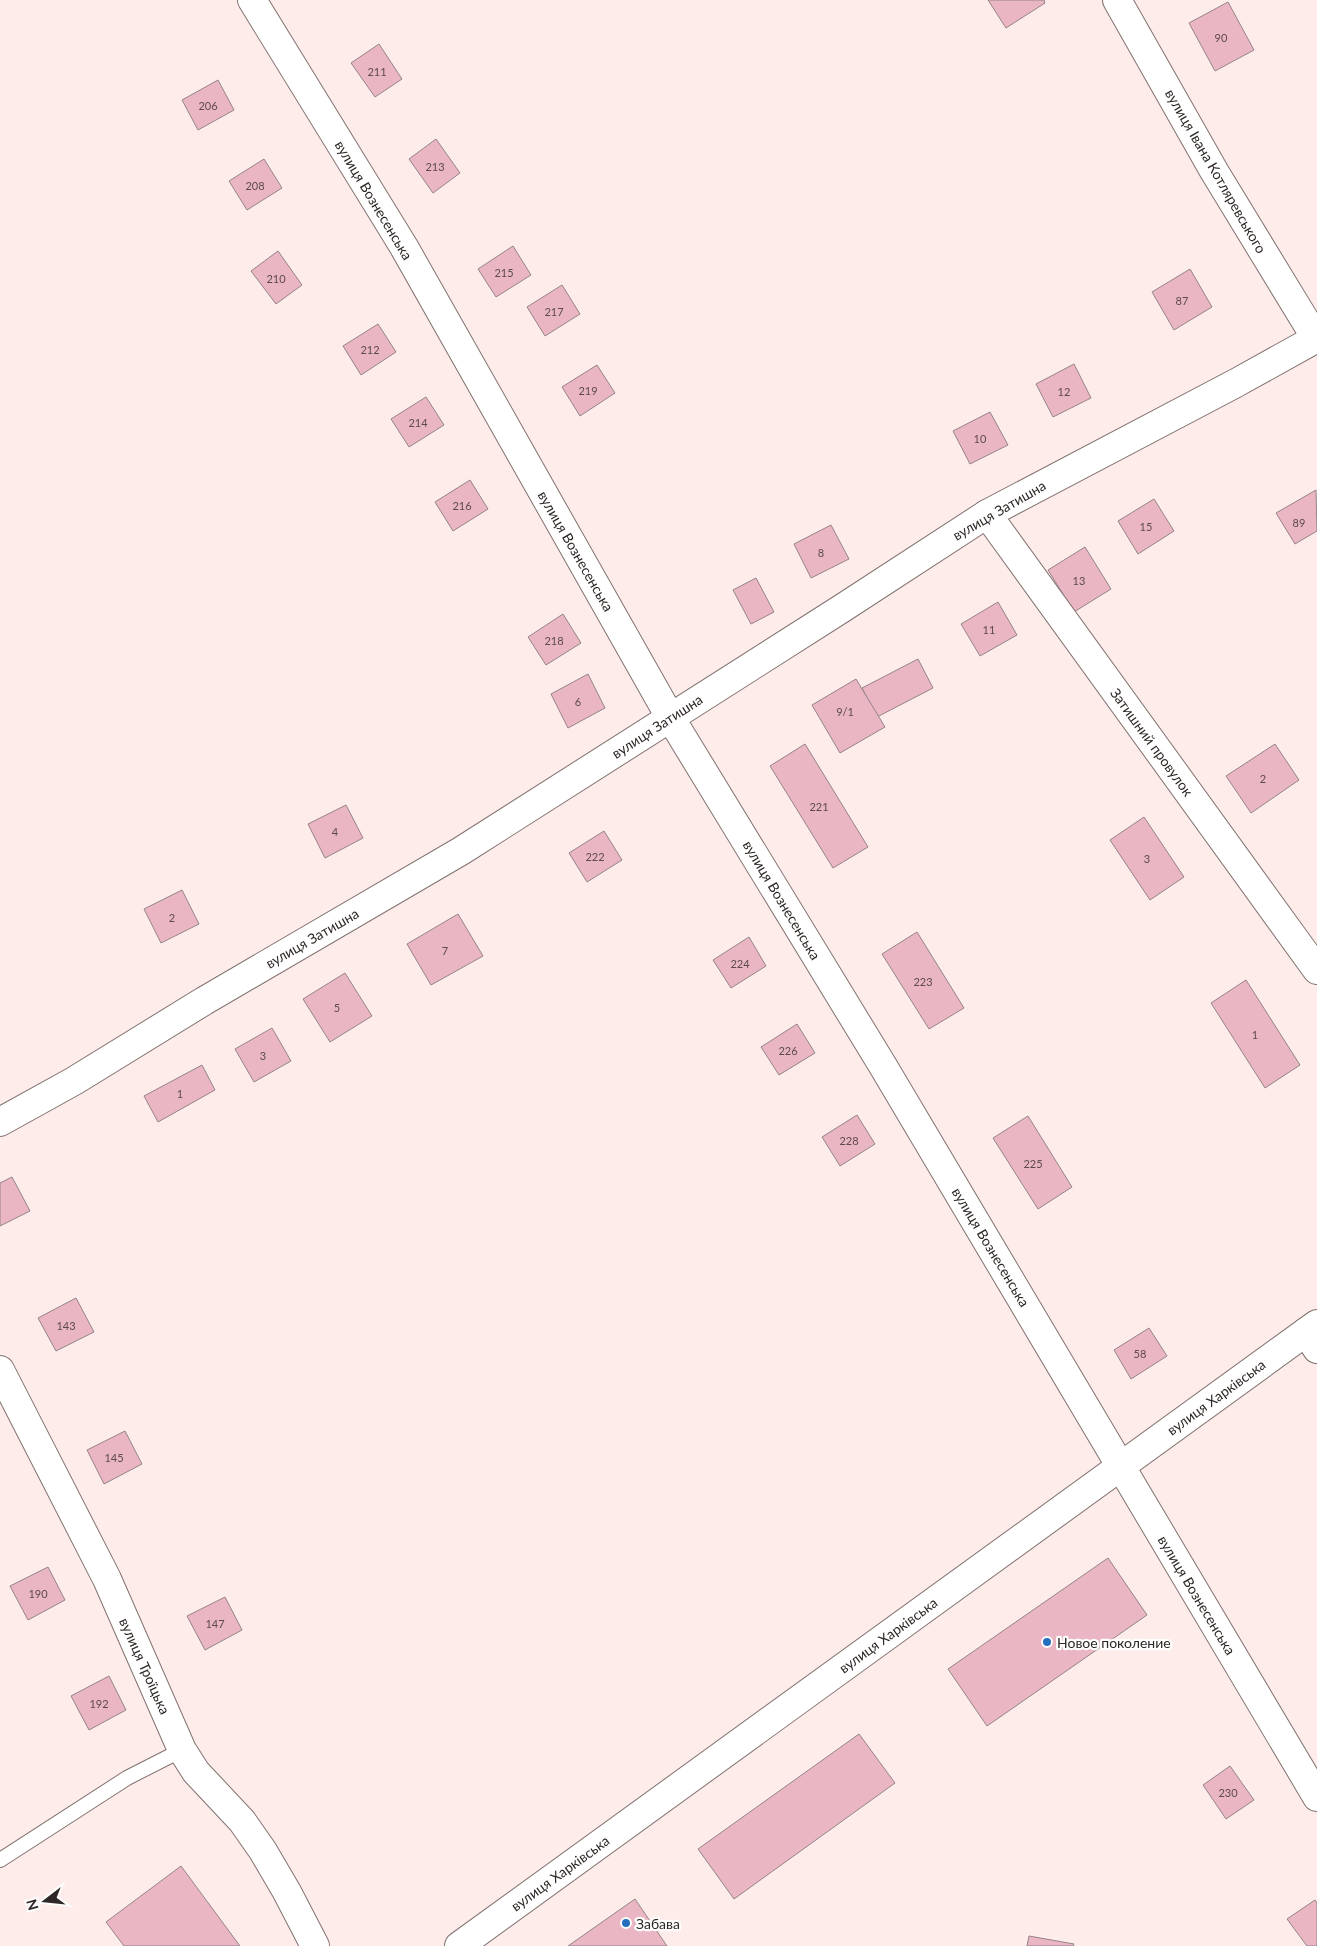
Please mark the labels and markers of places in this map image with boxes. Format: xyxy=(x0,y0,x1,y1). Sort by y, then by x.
place label: Новое поколение xyxy=(1057,1634,1171,1651)
marker: Новое поколение xyxy=(1041,1636,1053,1648)
place label: Забава xyxy=(636,1915,680,1932)
marker: Забава xyxy=(620,1917,632,1929)

